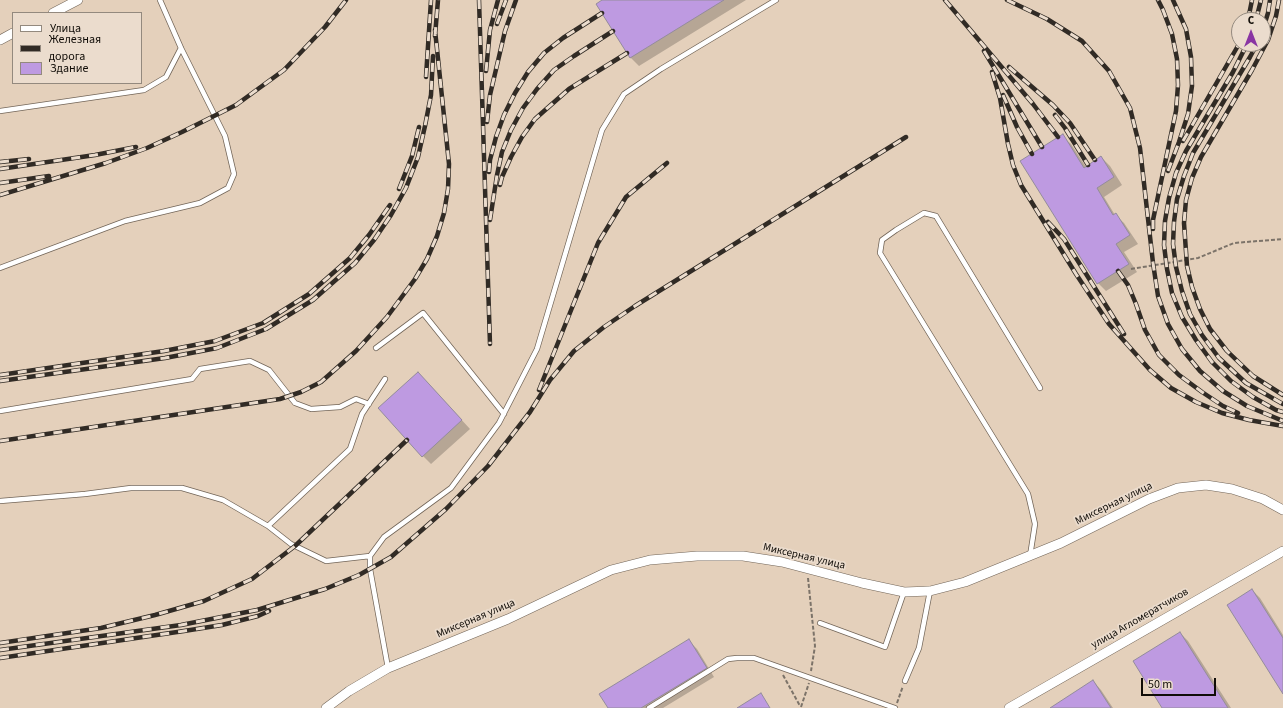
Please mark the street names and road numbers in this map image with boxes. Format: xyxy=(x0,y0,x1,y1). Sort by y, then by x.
street label: Миксерная улица xyxy=(1073,480,1155,528)
street label: Миксерная улица xyxy=(761,541,847,573)
street label: улица Агломератчиков xyxy=(1089,586,1191,652)
street label: Миксерная улица xyxy=(435,596,517,642)

